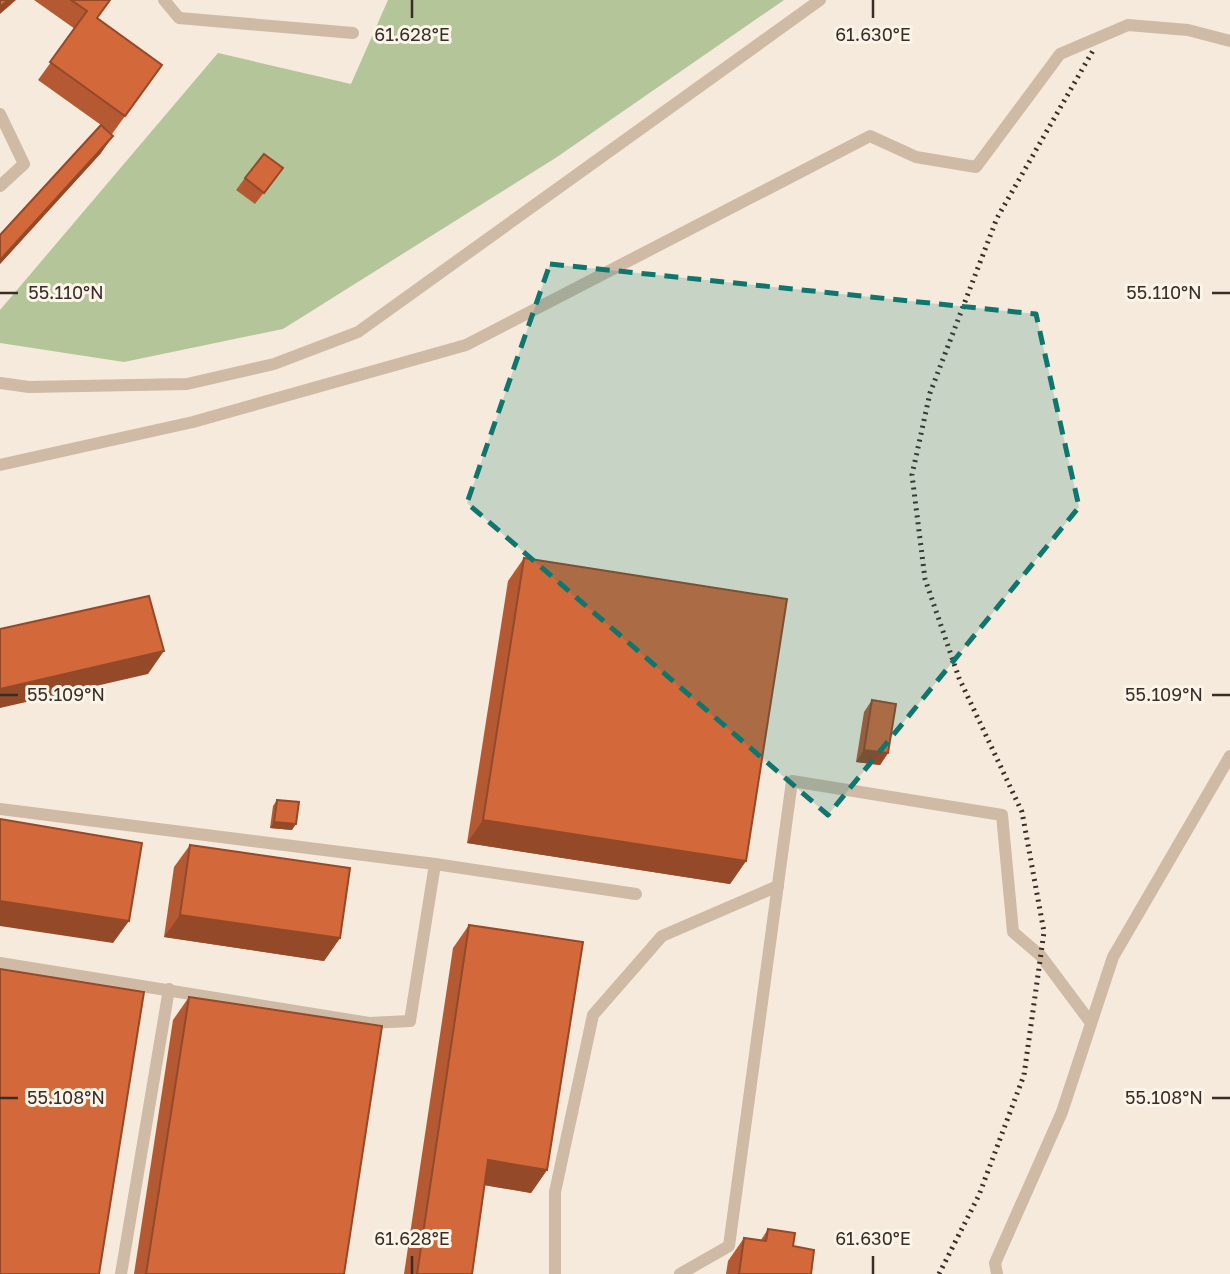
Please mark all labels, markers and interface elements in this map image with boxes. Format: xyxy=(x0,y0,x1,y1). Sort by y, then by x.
text: 61.628°E xyxy=(374,23,450,45)
text: 61.630°E xyxy=(835,23,911,45)
text: 55.110°N xyxy=(28,281,104,303)
text: 55.110°N xyxy=(1126,281,1202,303)
text: 55.109°N xyxy=(27,683,105,705)
text: 55.109°N xyxy=(1125,683,1203,705)
text: 55.108°N xyxy=(27,1086,105,1108)
text: 55.108°N xyxy=(1125,1086,1203,1108)
text: 61.628°E xyxy=(374,1227,450,1249)
text: 61.630°E xyxy=(835,1227,911,1249)

